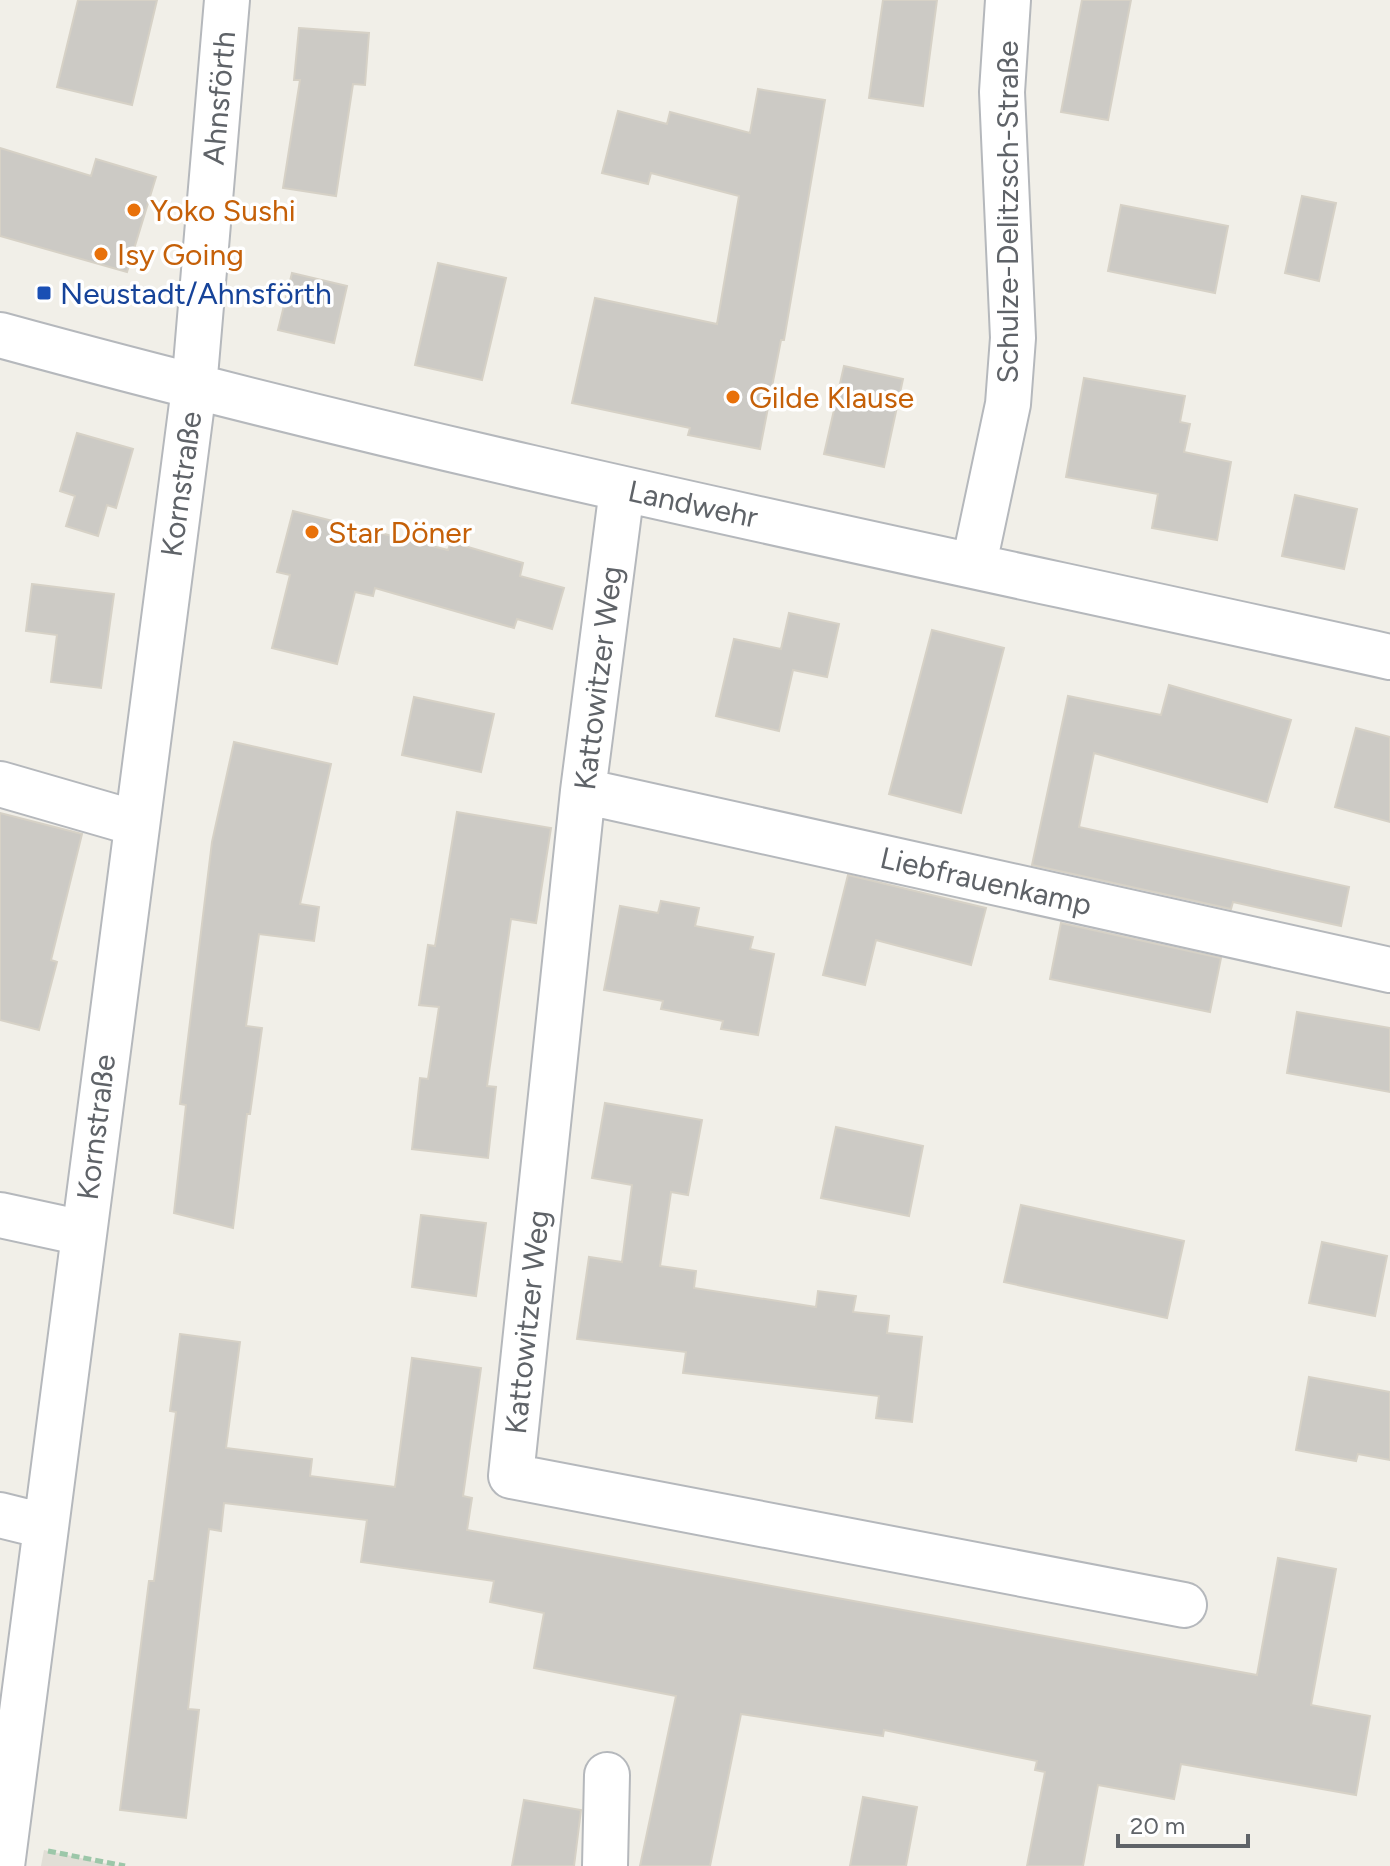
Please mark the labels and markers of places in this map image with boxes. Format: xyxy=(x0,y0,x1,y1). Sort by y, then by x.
place label: Yoko Sushi xyxy=(150,192,296,229)
marker: Yoko Sushi xyxy=(125,201,143,219)
place label: Isy Going xyxy=(117,236,244,273)
marker: Isy Going xyxy=(92,245,110,263)
place label: Neustadt/Ahnsförth xyxy=(60,275,332,312)
marker: Neustadt/Ahnsförth xyxy=(35,284,53,302)
place label: Gilde Klause xyxy=(749,379,914,416)
marker: Gilde Klause xyxy=(724,388,742,406)
place label: Star Döner xyxy=(328,514,472,551)
marker: Star Döner xyxy=(303,523,321,541)

